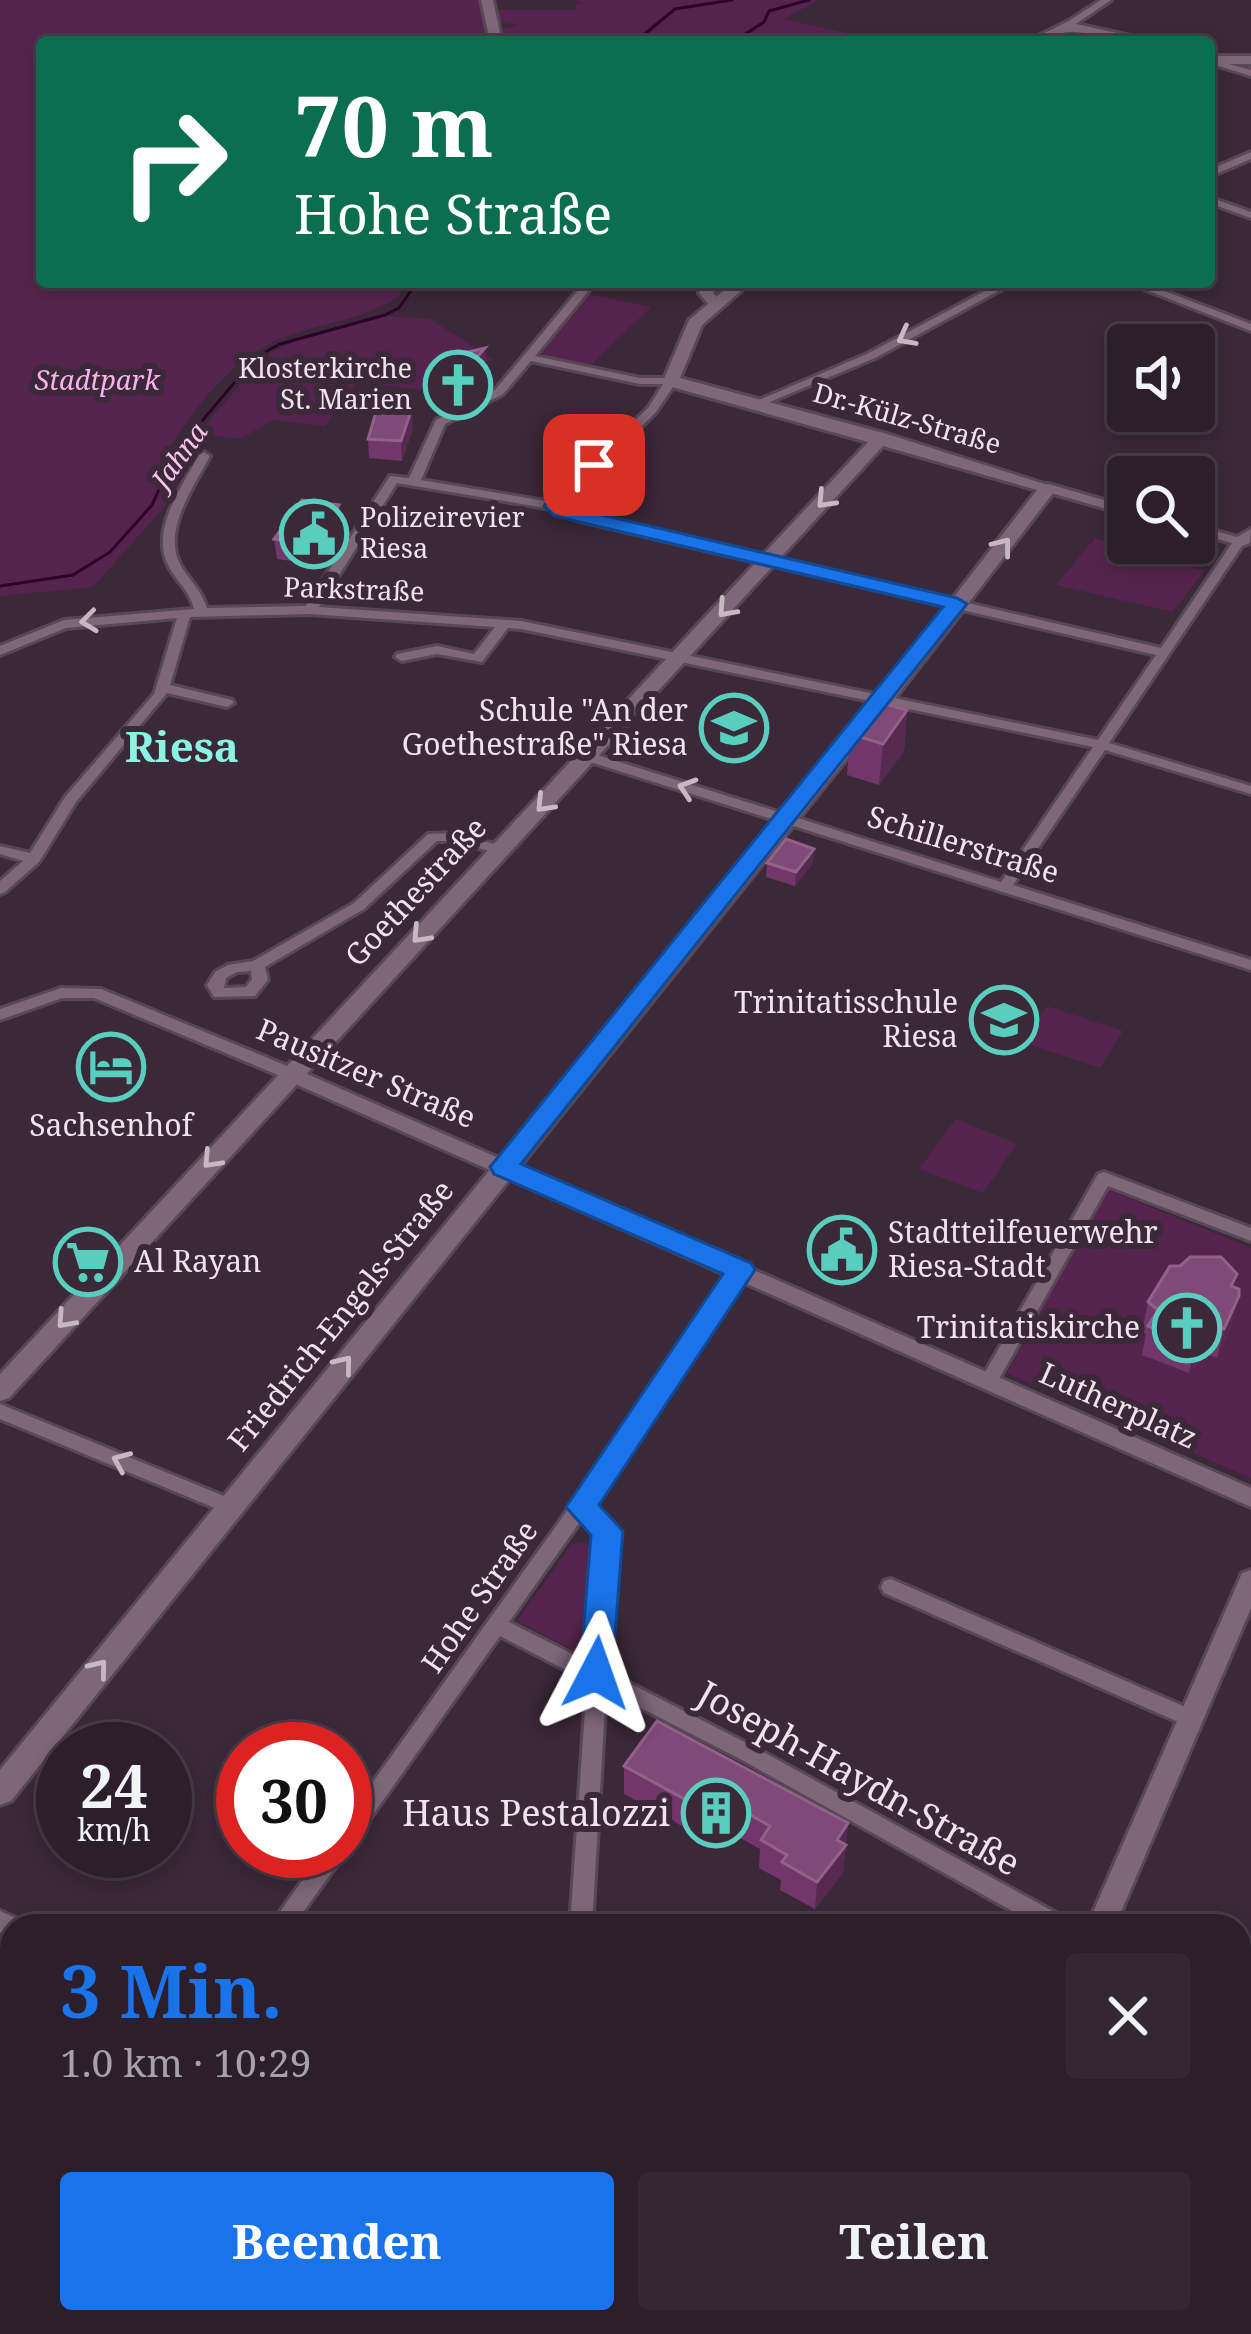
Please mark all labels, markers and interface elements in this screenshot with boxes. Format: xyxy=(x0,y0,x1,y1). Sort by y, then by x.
text: 70 m xyxy=(294,67,494,182)
icon: right xyxy=(96,84,252,240)
text: Hohe Straße xyxy=(294,176,612,250)
one-way arrow xyxy=(898,323,919,346)
map controls xyxy=(1107,324,1215,564)
button: sound xyxy=(1107,324,1215,432)
place label: Klosterkirche St. Marien xyxy=(238,349,412,417)
church icon: Klosterkirche St. Marien xyxy=(423,350,493,420)
park label: Stadtpark xyxy=(34,361,161,398)
street label: Dr.-Külz-Straße xyxy=(809,373,1006,462)
water label: Jahna xyxy=(139,414,215,500)
pin xyxy=(543,414,645,516)
icon: arrive xyxy=(561,432,627,498)
button: search xyxy=(1107,456,1215,564)
one-way arrow xyxy=(818,486,839,507)
place label: Polizeirevier Riesa xyxy=(360,498,525,566)
public building icon: Polizeirevier Riesa xyxy=(279,499,349,569)
one-way arrow xyxy=(989,538,1010,560)
street label: Parkstraße xyxy=(283,568,425,609)
one-way arrow xyxy=(718,596,740,617)
one-way arrow xyxy=(79,607,99,633)
place label: Schule "An der Goethestraße" Riesa xyxy=(402,689,688,764)
school or university icon: Schule "An der Goethestraße" Riesa xyxy=(699,693,769,763)
district label: Riesa xyxy=(125,717,239,774)
one-way arrow xyxy=(677,777,698,802)
one-way arrow xyxy=(537,790,559,812)
street label: Schillerstraße xyxy=(863,795,1064,892)
street label: Goethestraße xyxy=(335,807,495,975)
one-way arrow xyxy=(413,922,435,943)
place label: Trinitatisschule Riesa xyxy=(734,981,958,1056)
school or university icon: Trinitatisschule Riesa xyxy=(969,985,1039,1055)
street label: Pausitzer Straße xyxy=(251,1008,482,1137)
hotel icon: Sachsenhof xyxy=(76,1032,146,1102)
place label: Sachsenhof xyxy=(29,1104,196,1145)
one-way arrow xyxy=(204,1147,226,1168)
street label: Friedrich-Engels-Straße xyxy=(218,1171,462,1459)
place label: Stadtteilfeuerwehr Riesa-Stadt xyxy=(888,1211,1158,1286)
public building icon: Stadtteilfeuerwehr Riesa-Stadt xyxy=(807,1215,877,1285)
supermarket icon: Al Rayan xyxy=(53,1227,123,1297)
place label: Al Rayan xyxy=(134,1240,261,1281)
church icon: Trinitatiskirche xyxy=(1152,1293,1222,1363)
one-way arrow xyxy=(58,1306,80,1327)
place label: Trinitatiskirche xyxy=(917,1306,1140,1347)
street label: Lutherplatz xyxy=(1034,1352,1204,1458)
one-way arrow xyxy=(330,1356,352,1378)
one-way arrow xyxy=(111,1451,132,1475)
street label: Hohe Straße xyxy=(411,1512,546,1680)
position arrow xyxy=(533,1610,659,1736)
one-way arrow xyxy=(85,1659,106,1681)
street label: Joseph-Haydn-Straße xyxy=(688,1668,1029,1887)
speed limit sign: 30 xyxy=(216,1722,372,1878)
text: 24 xyxy=(80,1744,148,1826)
building icon: Haus Pestalozzi xyxy=(681,1778,751,1848)
place label: Haus Pestalozzi xyxy=(402,1788,670,1837)
text: km/h xyxy=(77,1809,151,1850)
text: 3 Min. xyxy=(60,1941,282,2039)
button: close xyxy=(1065,1953,1191,2079)
text: 1.0 km · 10:29 xyxy=(60,2035,312,2088)
button: Beenden xyxy=(60,2172,614,2310)
button: Teilen xyxy=(638,2172,1191,2310)

